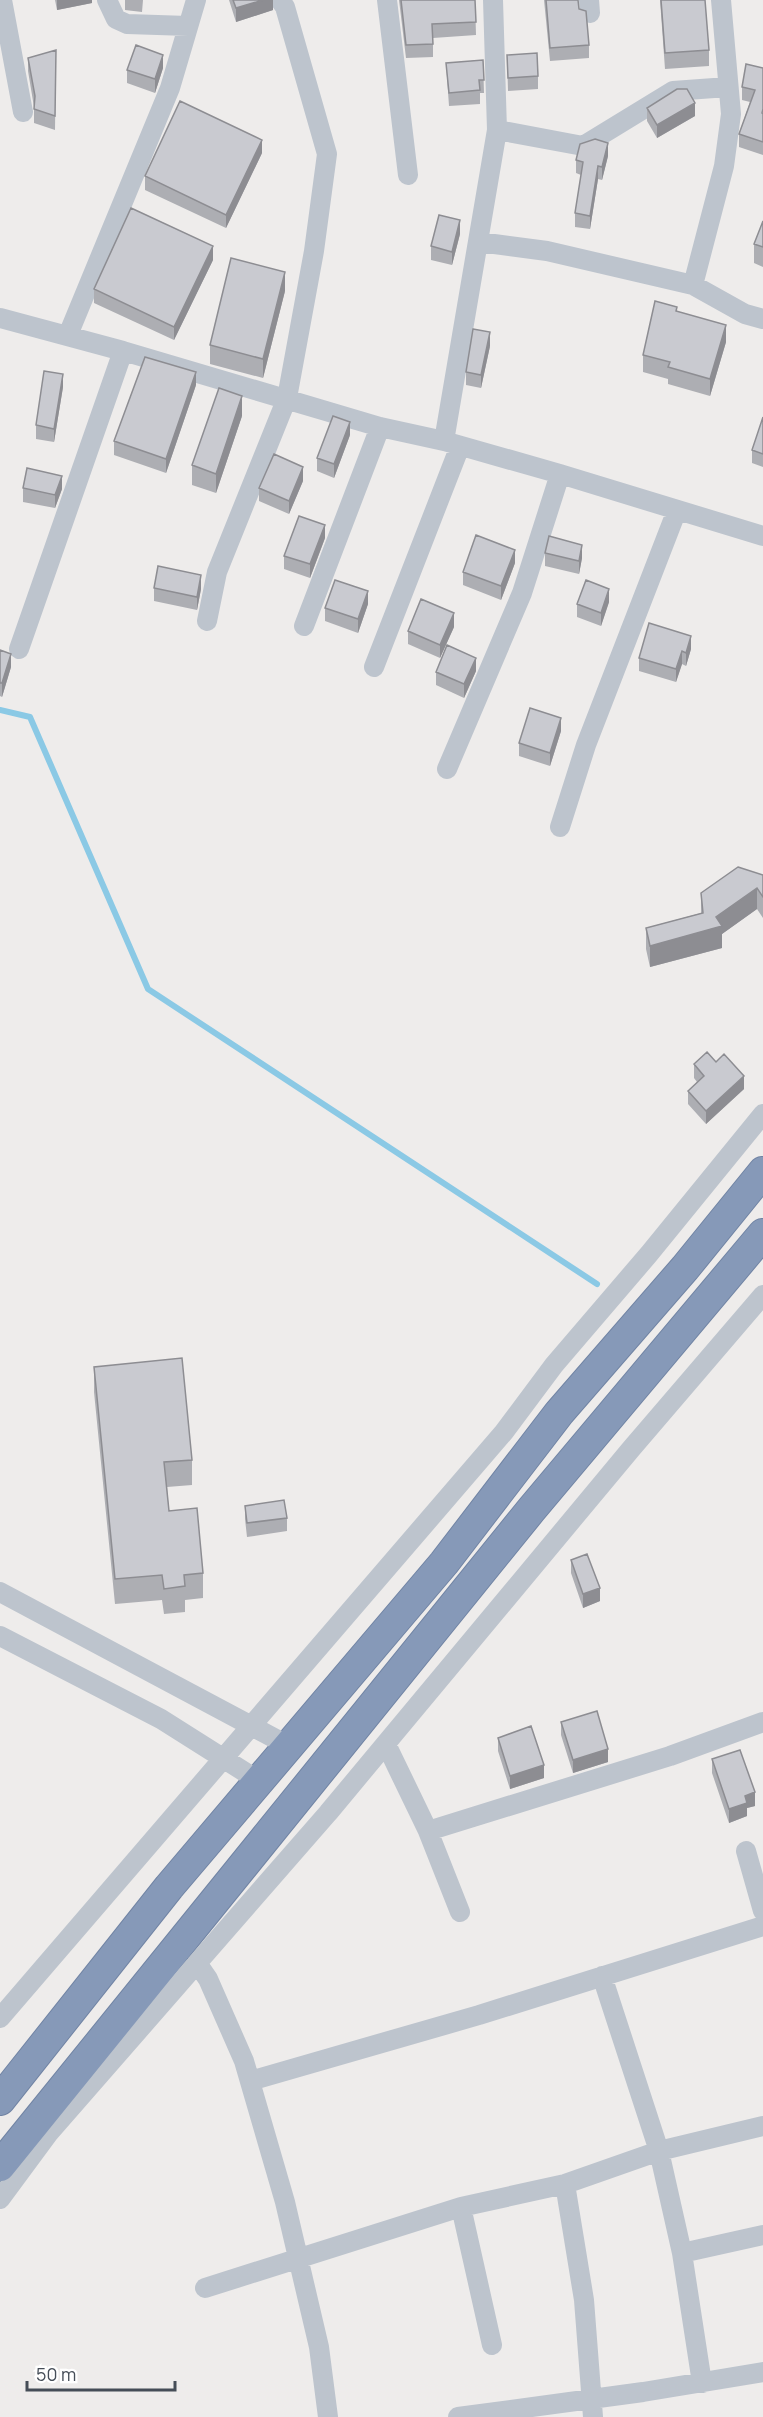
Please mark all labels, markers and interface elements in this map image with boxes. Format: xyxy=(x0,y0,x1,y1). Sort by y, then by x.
scale bar xyxy=(27,2354,176,2392)
text: 50 m xyxy=(36,2362,76,2386)

